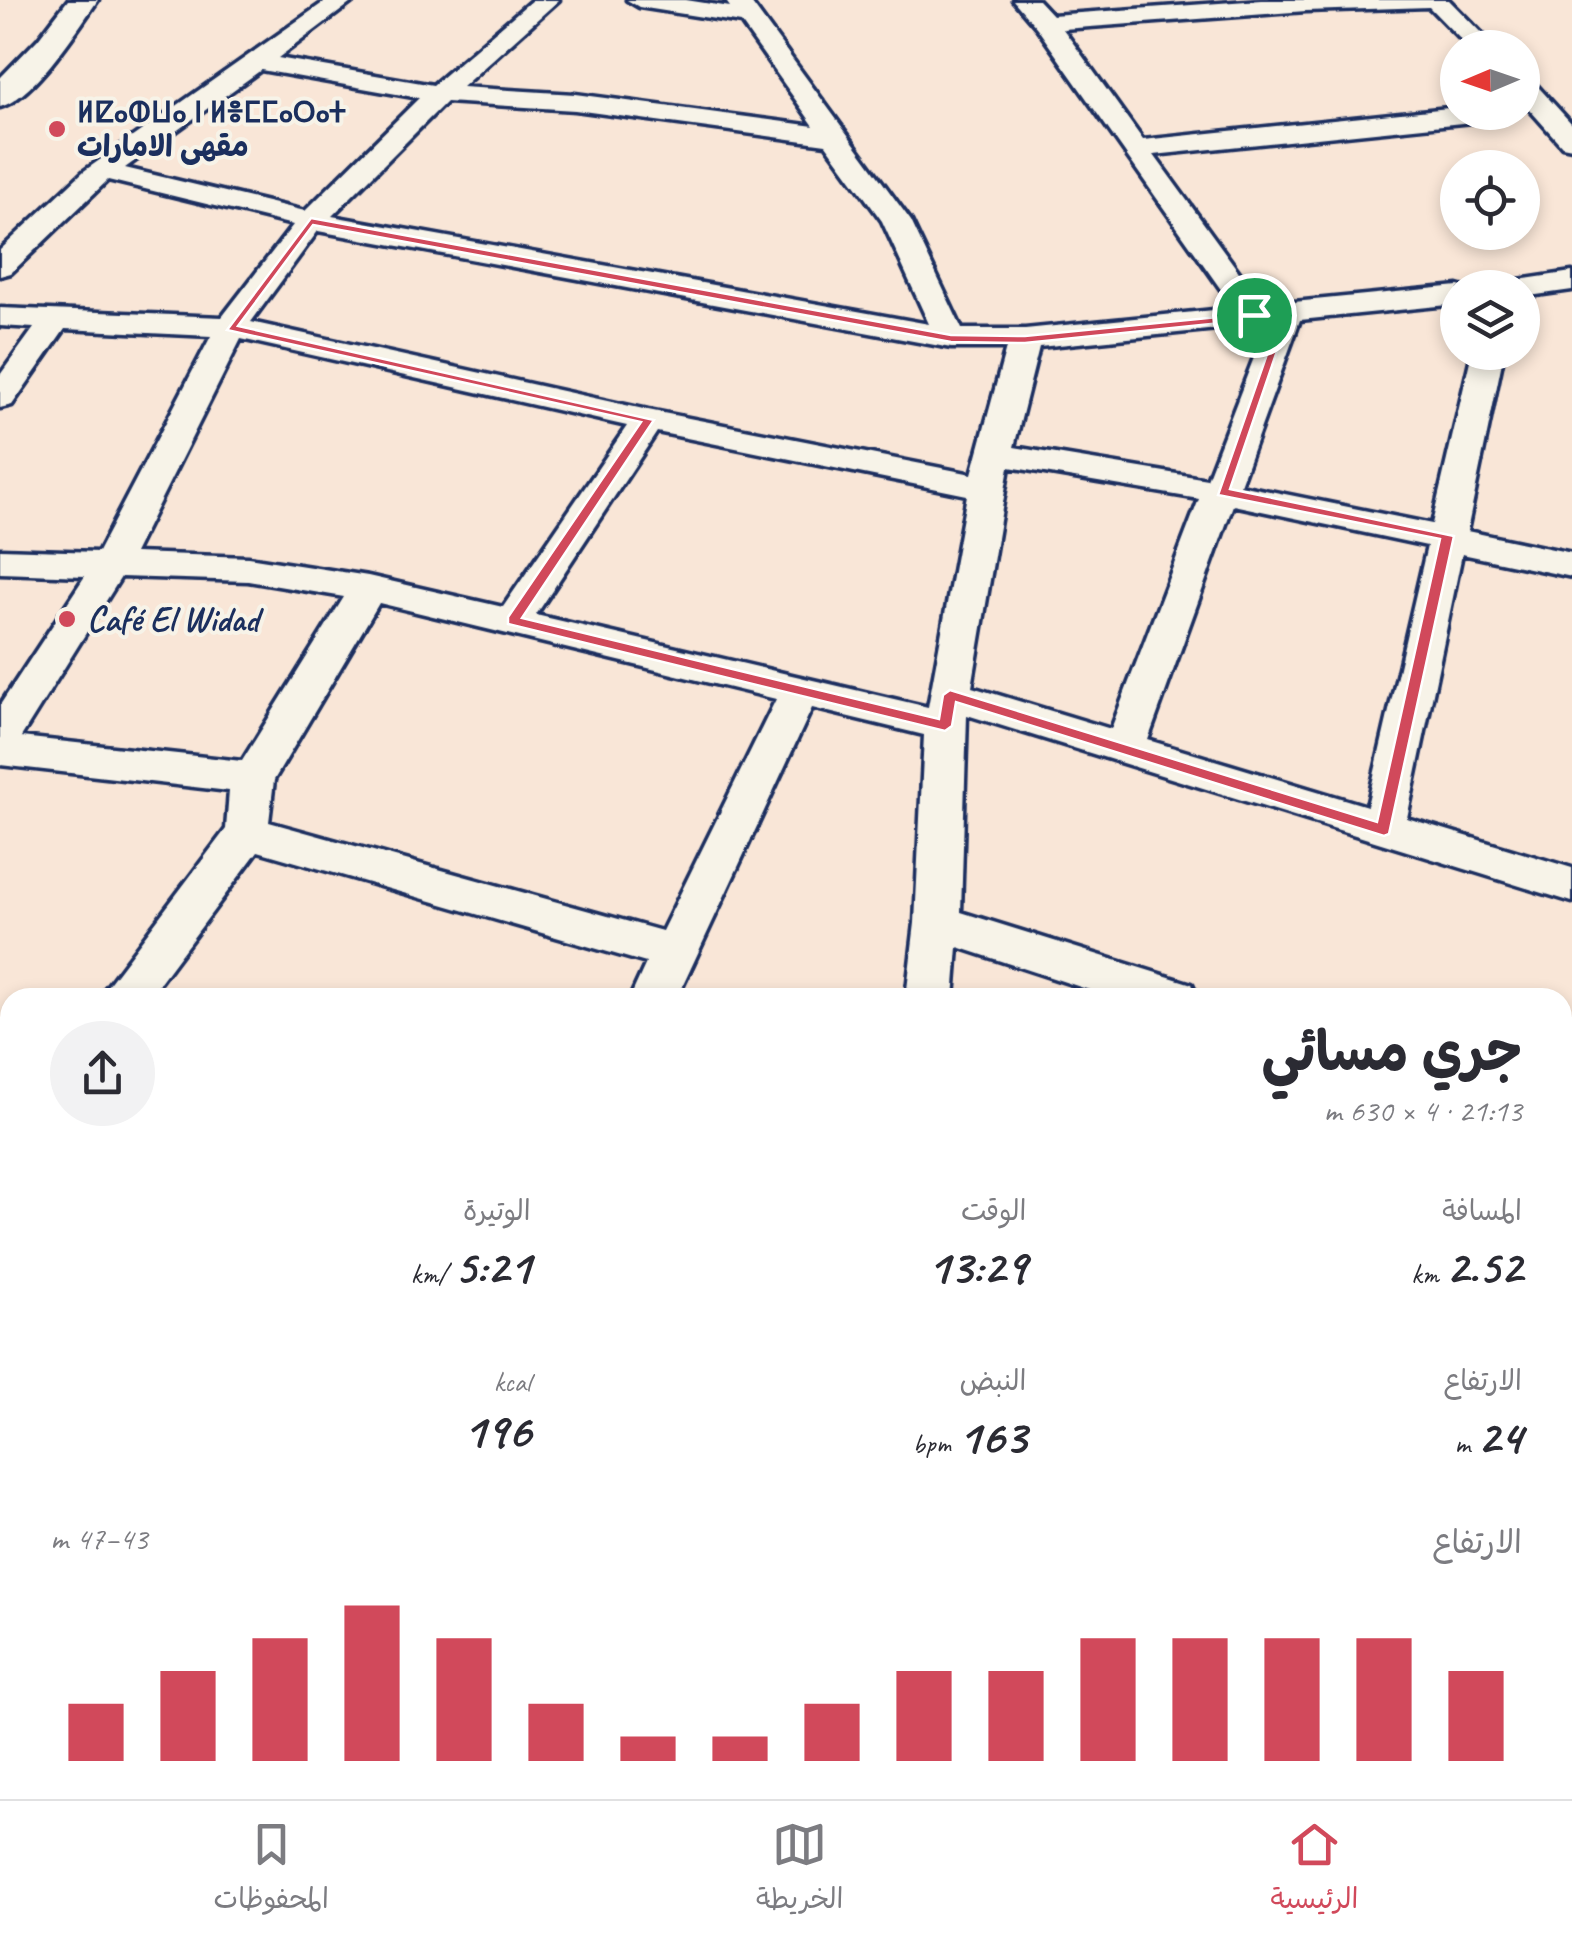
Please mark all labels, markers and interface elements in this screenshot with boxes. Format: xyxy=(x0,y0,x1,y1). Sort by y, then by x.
north arrow xyxy=(1440,30,1540,130)
map controls xyxy=(1440,30,1540,370)
place label: ⵍⵇⴰⵀⵡⴰ ⵏ ⵍⴻⵎⵎⴰⵔⴰⵜ مقهى الامارات xyxy=(77,93,346,165)
marker: ⵍⵇⴰⵀⵡⴰ ⵏ ⵍⴻⵎⵎⴰⵔⴰⵜ مقهى الامارات xyxy=(46,118,68,140)
button: locate xyxy=(1440,150,1540,250)
button: layers xyxy=(1440,270,1540,370)
pin xyxy=(1212,273,1297,358)
icon: arrive xyxy=(1227,288,1282,343)
place label: Café El Widad xyxy=(87,597,265,642)
marker: Café El Widad xyxy=(56,608,78,630)
text: جري مسائي xyxy=(1262,1017,1522,1087)
button: share xyxy=(50,1021,155,1126)
text: 21:13 · 4 × 630 m xyxy=(1324,1090,1522,1131)
text: الوتيرة xyxy=(463,1193,531,1228)
text: الوقت xyxy=(961,1193,1026,1228)
text: المسافة xyxy=(1442,1193,1522,1228)
text: 5:21 xyxy=(454,1235,531,1298)
text: 13:29 xyxy=(927,1235,1026,1298)
text: 2.52 xyxy=(1445,1235,1522,1298)
text: /km xyxy=(411,1256,454,1291)
text: km xyxy=(1411,1256,1445,1291)
text: النبض xyxy=(959,1363,1026,1398)
text: الارتفاع xyxy=(1443,1363,1522,1398)
text: kcal xyxy=(494,1364,531,1399)
text: 196 xyxy=(463,1399,531,1462)
text: 163 xyxy=(958,1405,1026,1468)
text: 24 xyxy=(1477,1405,1522,1468)
text: bpm xyxy=(913,1426,958,1461)
text: m xyxy=(1455,1426,1477,1461)
text: 43–47 m xyxy=(50,1518,148,1559)
text: الارتفاع xyxy=(1432,1522,1522,1563)
tab: المحفوظات xyxy=(214,1817,329,1923)
tab: الخريطة xyxy=(756,1817,843,1923)
tab: الرئيسية xyxy=(1271,1817,1358,1923)

